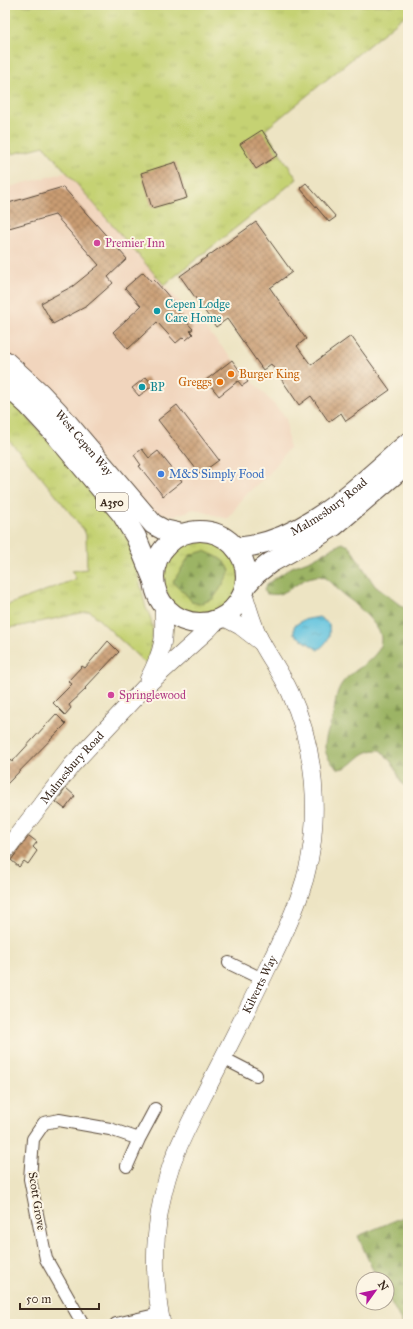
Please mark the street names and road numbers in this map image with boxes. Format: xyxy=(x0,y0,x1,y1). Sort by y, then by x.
street label: West Cepen Way xyxy=(52,407,116,479)
street label: Malmesbury Road xyxy=(288,475,370,539)
road number: A350 xyxy=(96,493,128,511)
street label: Malmesbury Road xyxy=(37,729,107,807)
street label: Kilverts Way xyxy=(239,953,280,1016)
street label: Scott Grove xyxy=(25,1171,49,1231)

